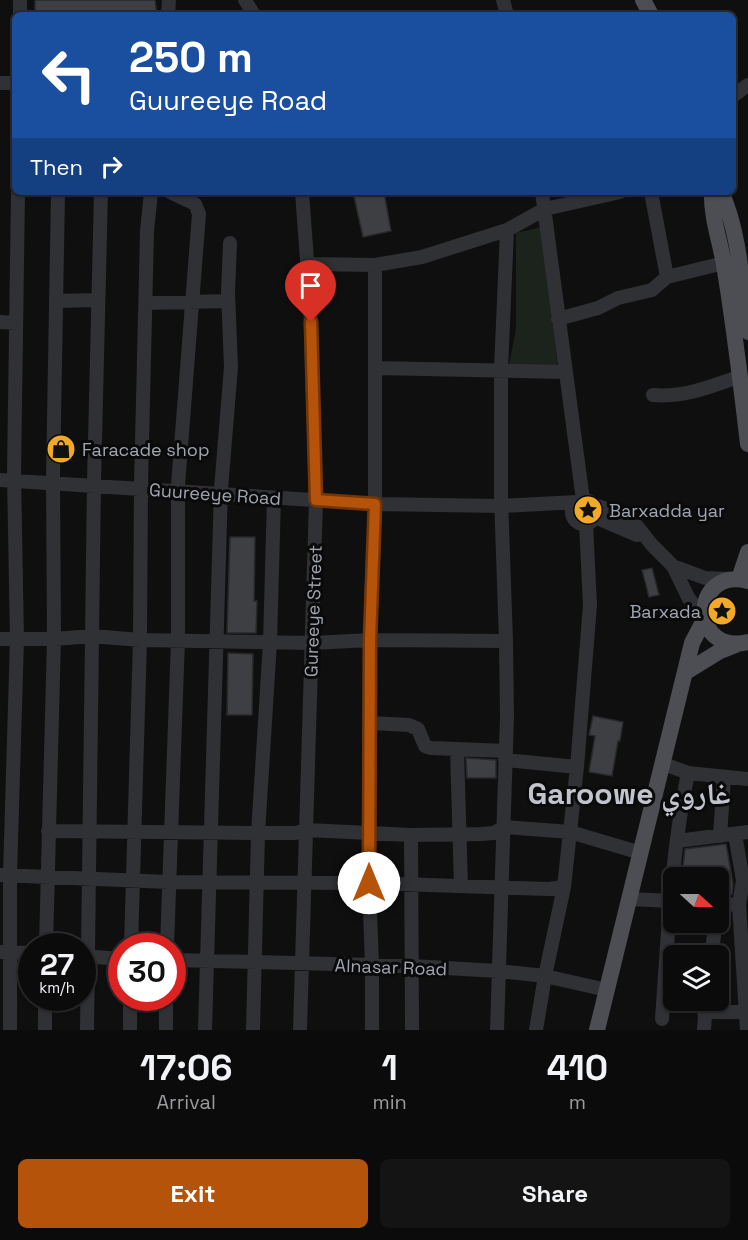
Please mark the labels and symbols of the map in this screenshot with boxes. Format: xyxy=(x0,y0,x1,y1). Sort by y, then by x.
pin xyxy=(285,260,336,322)
shop icon: Faracade shop xyxy=(45,433,77,465)
place label: Faracade shop xyxy=(82,438,210,461)
street label: Guureeye Road xyxy=(148,478,282,510)
place icon: Barxadda yar xyxy=(572,494,604,526)
place label: Barxadda yar xyxy=(609,499,725,522)
street label: Gureeye Street xyxy=(299,545,327,677)
place icon: Barxada xyxy=(706,595,738,627)
place label: Barxada xyxy=(629,600,701,623)
district label: Garoowe غاروي xyxy=(527,774,731,817)
position arrow xyxy=(337,851,401,915)
north arrow xyxy=(663,867,729,933)
speed limit sign: 30 xyxy=(108,933,186,1011)
street label: Alnasar Road xyxy=(334,954,448,980)

